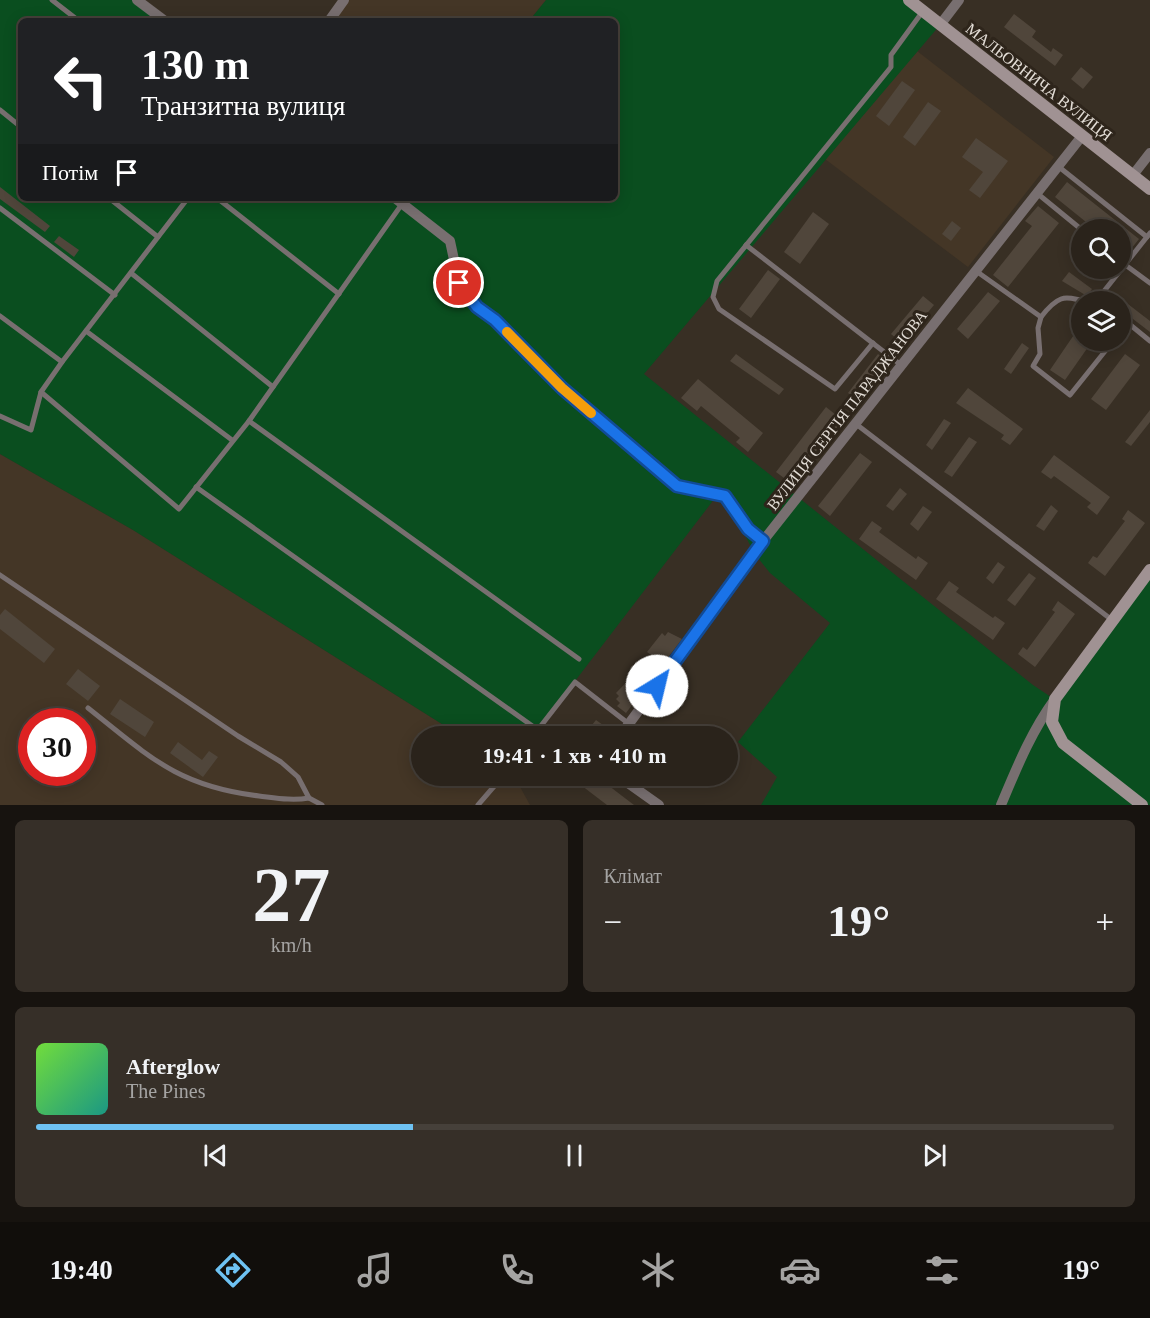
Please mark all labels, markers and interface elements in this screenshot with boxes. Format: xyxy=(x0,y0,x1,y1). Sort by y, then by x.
street label: МАЛЬОВНИЧА ВУЛИЦЯ xyxy=(962,20,1116,145)
icon: left xyxy=(42,42,120,120)
text: 130 m xyxy=(141,42,250,88)
text: Транзитна вулиця xyxy=(141,91,345,121)
icon: arrive xyxy=(110,156,143,189)
text: Потім xyxy=(42,160,98,185)
map controls xyxy=(1071,219,1131,351)
button: search xyxy=(1071,219,1131,279)
pin xyxy=(433,257,484,308)
icon: arrive xyxy=(442,266,475,299)
button: layers xyxy=(1071,291,1131,351)
street label: ВУЛИЦЯ СЕРГІЯ ПАРАДЖАНОВА xyxy=(764,306,931,514)
position arrow xyxy=(625,654,689,718)
speed limit sign: 30 xyxy=(18,708,96,786)
text: 19:41 · 1 хв · 410 m xyxy=(482,743,667,768)
text: 27 xyxy=(252,851,330,938)
text: Клімат xyxy=(604,865,662,887)
text: 19° xyxy=(827,896,890,946)
text: − xyxy=(604,904,622,940)
text: + xyxy=(1095,904,1114,940)
text: km/h xyxy=(271,934,312,956)
text: Afterglow xyxy=(126,1054,220,1079)
text: The Pines xyxy=(126,1080,205,1102)
icon: previous xyxy=(199,1139,232,1172)
icon: pause xyxy=(558,1139,591,1172)
icon: next xyxy=(918,1139,951,1172)
icon: directions xyxy=(212,1249,254,1291)
icon: music xyxy=(354,1249,396,1291)
icon: phone xyxy=(496,1249,538,1291)
icon: climate xyxy=(637,1249,679,1291)
icon: car xyxy=(779,1249,821,1291)
icon: filters xyxy=(921,1249,963,1291)
text: 19:40 xyxy=(50,1255,113,1285)
text: 19° xyxy=(1062,1255,1100,1285)

